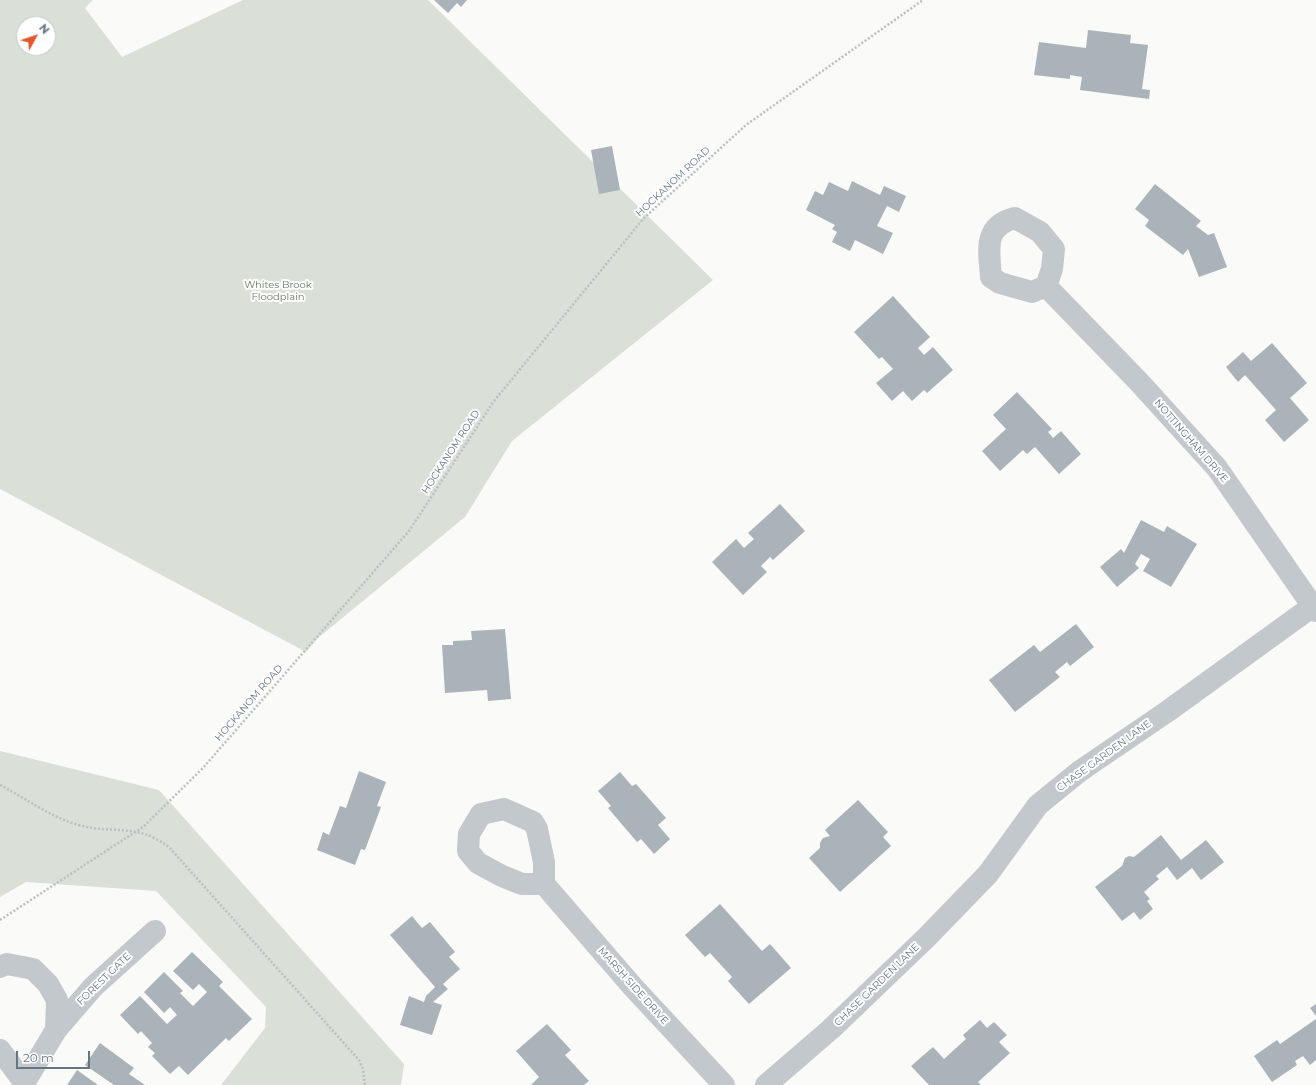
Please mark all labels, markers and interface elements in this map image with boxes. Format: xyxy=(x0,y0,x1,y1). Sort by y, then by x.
north arrow xyxy=(16,16,56,56)
text: N xyxy=(36,21,53,37)
street label: HOCKANOM ROAD xyxy=(633,144,713,220)
park label: Whites Brook Floodplain xyxy=(244,279,312,302)
street label: NOTTINGHAM DRIVE xyxy=(1152,397,1230,485)
street label: HOCKANOM ROAD xyxy=(419,408,483,496)
street label: HOCKANOM ROAD xyxy=(213,662,285,744)
street label: CHASE GARDEN LANE xyxy=(1055,718,1153,794)
street label: CHASE GARDEN LANE xyxy=(832,941,922,1029)
street label: MARSH SIDE DRIVE xyxy=(595,945,671,1027)
street label: FOREST GATE xyxy=(75,950,133,1008)
scale bar xyxy=(18,1043,92,1069)
text: 20 m xyxy=(23,1050,54,1065)

